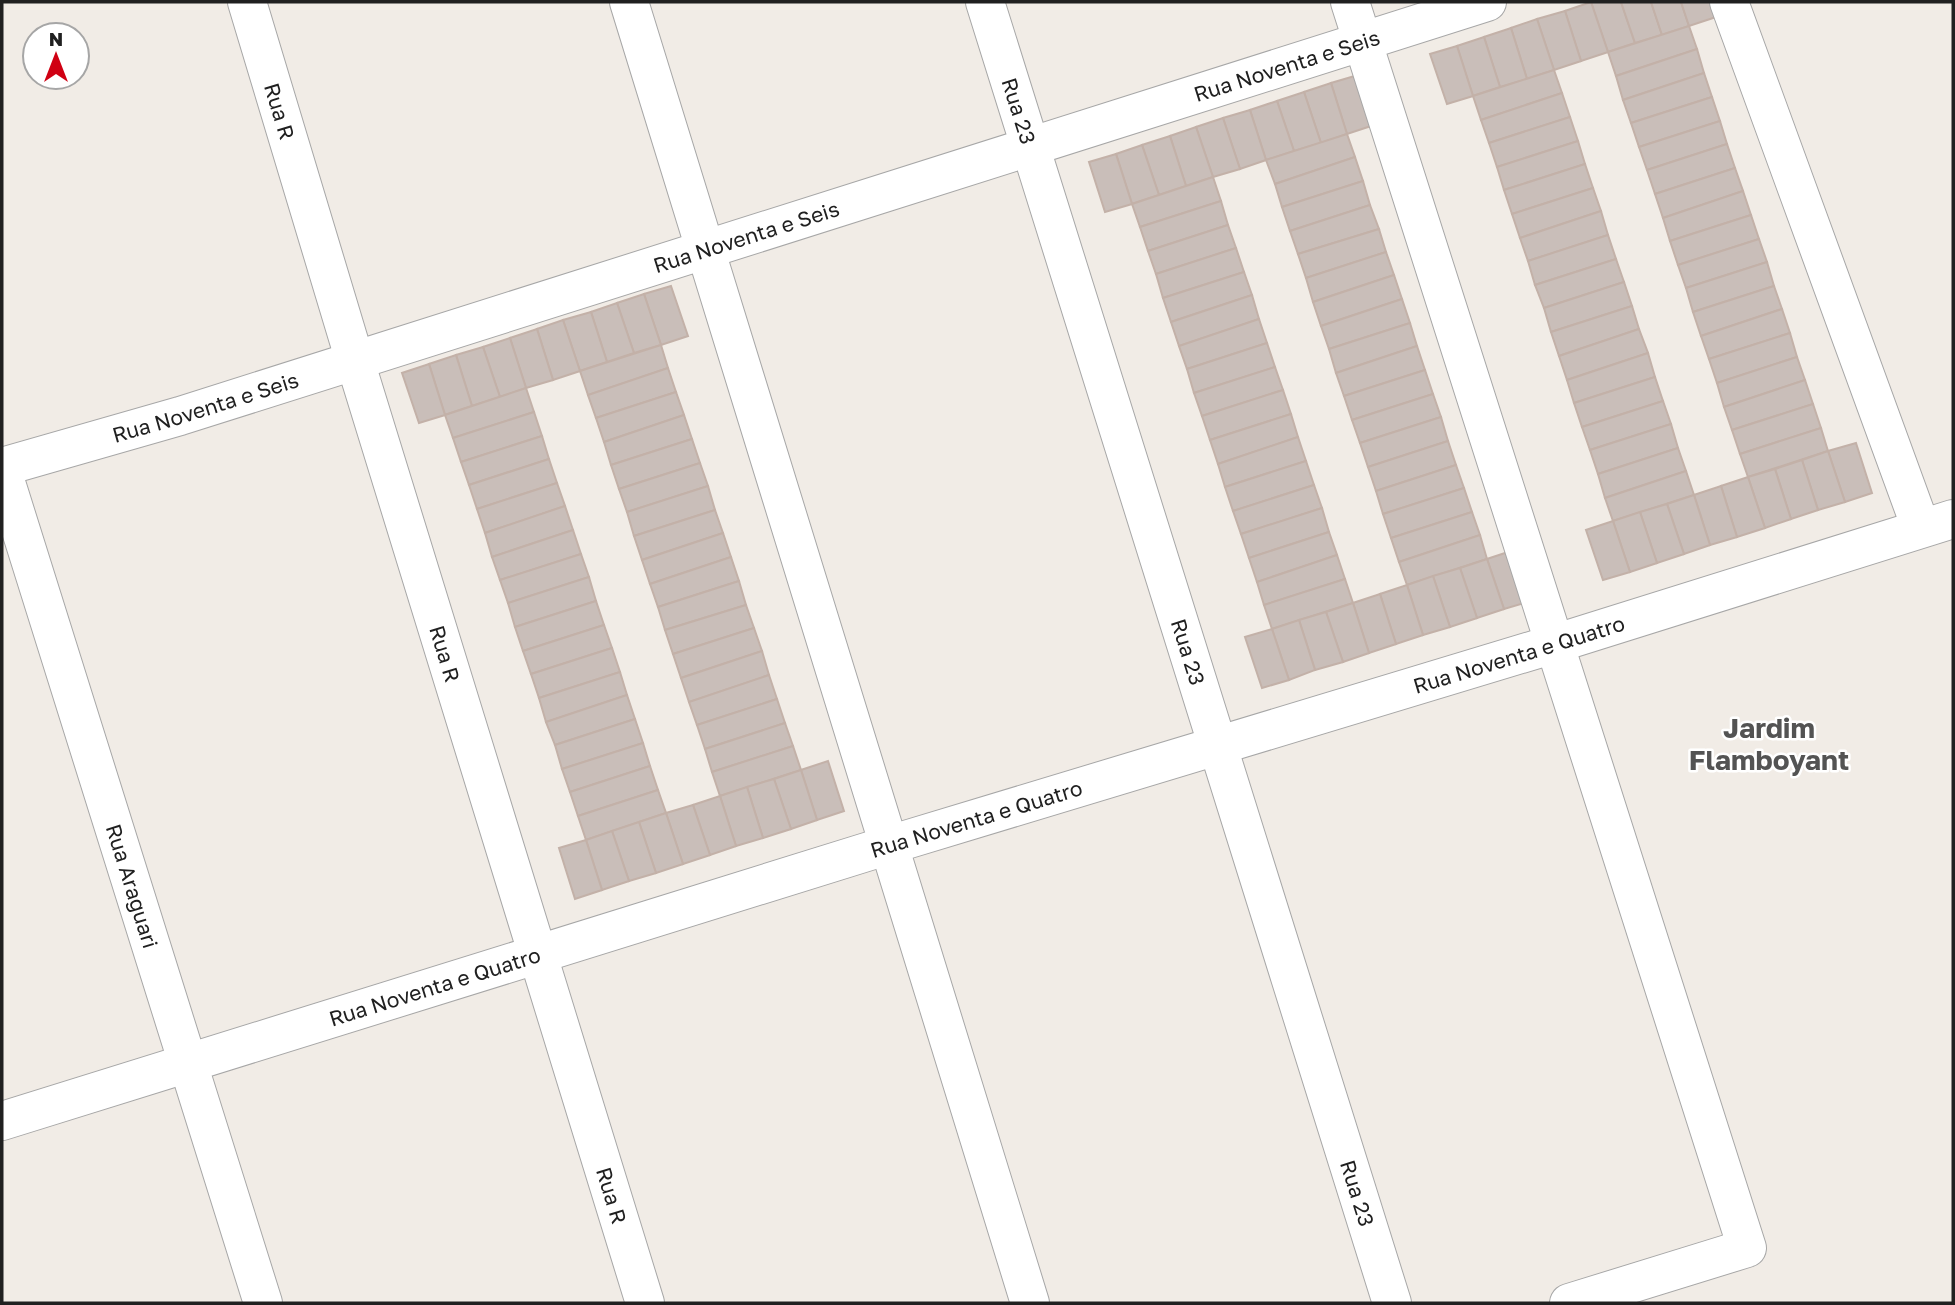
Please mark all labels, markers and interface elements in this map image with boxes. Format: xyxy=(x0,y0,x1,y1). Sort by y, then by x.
north arrow xyxy=(21,21,91,91)
street label: Rua Noventa e Seis xyxy=(1190,24,1383,107)
text: N xyxy=(49,27,63,50)
street label: Rua 23 xyxy=(996,74,1042,147)
street label: Rua R xyxy=(259,80,301,143)
street label: Rua Noventa e Seis xyxy=(650,195,842,278)
street label: Rua Noventa e Seis xyxy=(109,366,302,448)
street label: Rua Noventa e Quatro xyxy=(1410,610,1628,699)
street label: Rua 23 xyxy=(1166,616,1211,688)
street label: Rua R xyxy=(424,622,466,685)
district label: Jardim Flamboyant xyxy=(1689,711,1849,776)
street label: Rua Noventa e Quatro xyxy=(867,774,1085,863)
street label: Rua Araguari xyxy=(101,821,164,951)
street label: Rua Noventa e Quatro xyxy=(326,941,543,1032)
street label: Rua 23 xyxy=(1335,1157,1380,1230)
street label: Rua R xyxy=(591,1164,633,1227)

